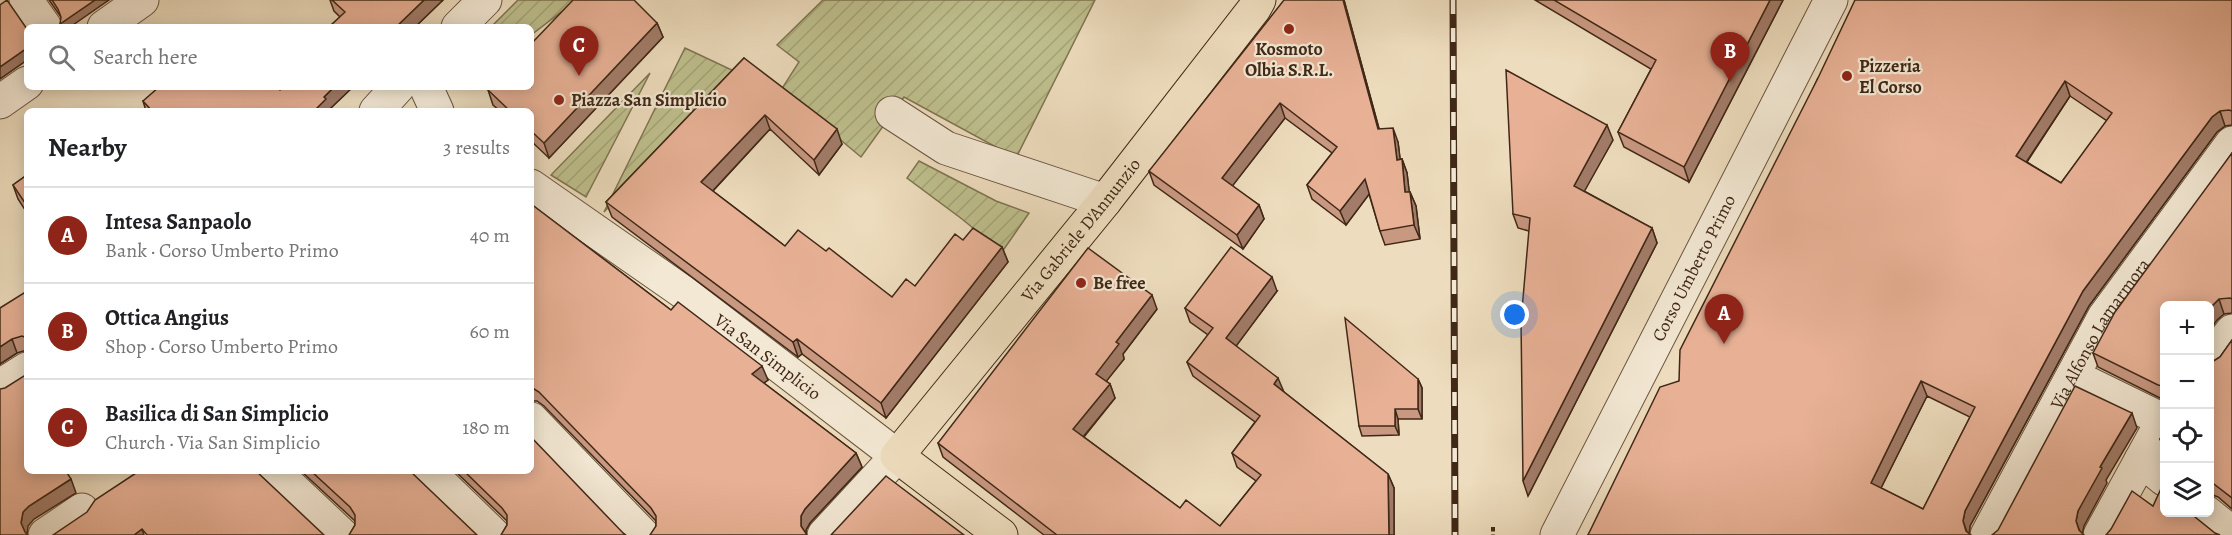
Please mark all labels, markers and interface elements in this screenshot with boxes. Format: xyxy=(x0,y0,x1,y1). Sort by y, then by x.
marker: Kosmoto Olbia S.R.L. xyxy=(1282,22,1296,36)
search box xyxy=(24,24,534,90)
pin: C xyxy=(560,26,598,76)
pin: B xyxy=(1710,32,1750,82)
place label: Kosmoto Olbia S.R.L. xyxy=(1245,37,1333,82)
icon: search xyxy=(45,41,78,74)
text: Search here xyxy=(93,42,198,72)
place label: Pizzeria El Corso xyxy=(1859,54,1922,99)
marker: Pizzeria El Corso xyxy=(1840,69,1854,83)
place label: Piazza San Simplicio xyxy=(571,88,727,112)
marker: Piazza San Simplicio xyxy=(552,93,566,107)
text: Nearby xyxy=(48,130,127,165)
text: 3 results xyxy=(443,134,510,161)
street label: Via Gabriele D'Annunzio xyxy=(1015,153,1146,308)
street label: Corso Umberto Primo xyxy=(1646,190,1741,345)
text: Intesa Sanpaolo xyxy=(105,207,252,237)
text: A xyxy=(61,222,74,249)
text: 40 m xyxy=(470,222,510,249)
text: Bank · Corso Umberto Primo xyxy=(105,237,339,264)
street label: Via Alfonso Lamarmora xyxy=(2044,253,2156,414)
place label: Be free xyxy=(1093,271,1146,295)
marker: Be free xyxy=(1074,276,1088,290)
pin: A xyxy=(1704,294,1744,344)
your location xyxy=(1500,300,1529,329)
map controls xyxy=(2160,301,2214,517)
button: + xyxy=(2160,301,2214,355)
text: Ottica Angius xyxy=(105,303,229,333)
street label: Via San Simplicio xyxy=(709,308,826,406)
text: B xyxy=(61,318,74,345)
text: 60 m xyxy=(470,318,510,345)
text: Shop · Corso Umberto Primo xyxy=(105,333,338,360)
button: − xyxy=(2160,355,2214,409)
text: Basilica di San Simplicio xyxy=(105,399,329,429)
button: locate xyxy=(2160,409,2214,463)
text: C xyxy=(61,414,74,441)
text: 180 m xyxy=(462,414,510,441)
text: Church · Via San Simplicio xyxy=(105,429,320,456)
button: layers xyxy=(2160,463,2214,517)

